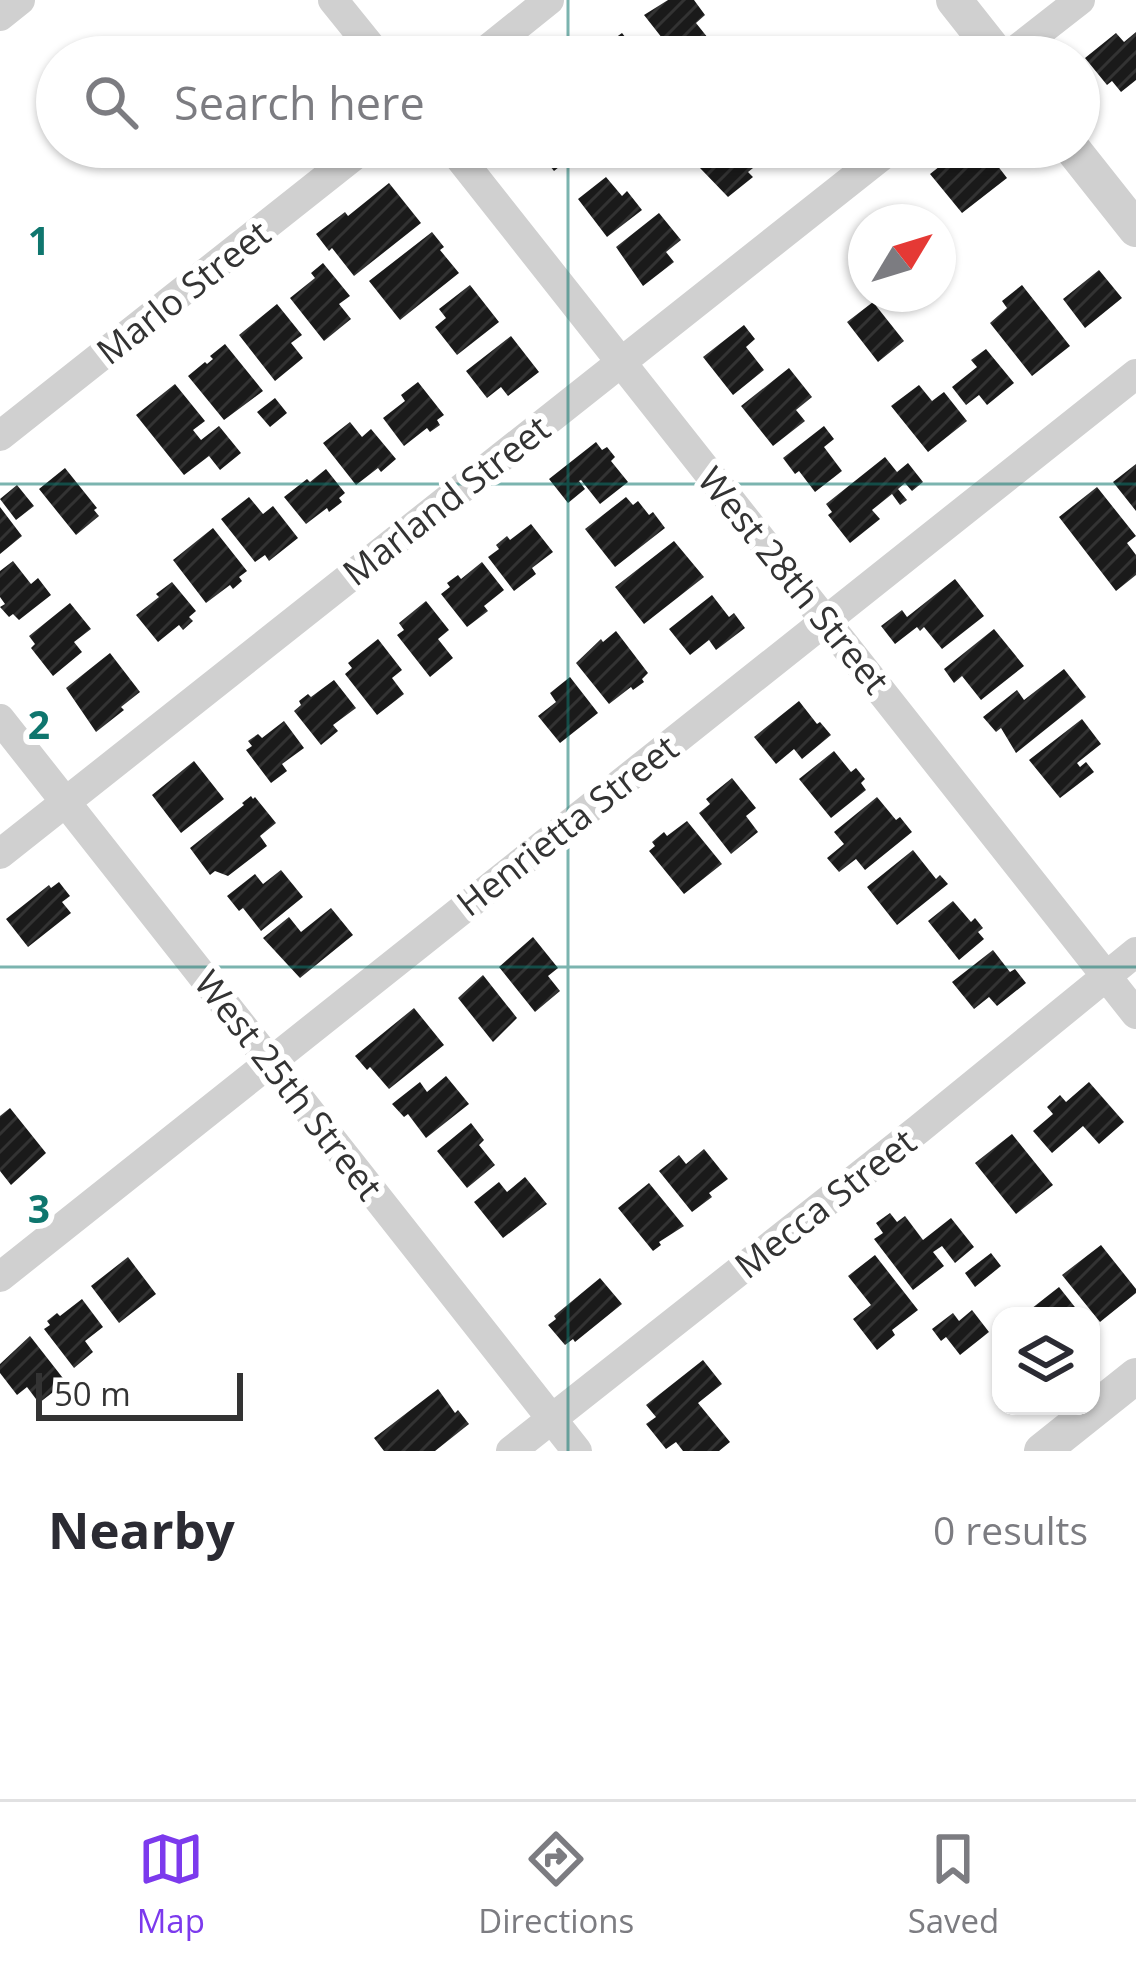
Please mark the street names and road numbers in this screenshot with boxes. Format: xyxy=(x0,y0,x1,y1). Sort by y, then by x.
street label: Marlo Street xyxy=(86,209,280,375)
street label: Marland Street xyxy=(332,404,560,596)
street label: West 28th Street xyxy=(687,456,901,704)
street label: Henrietta Street xyxy=(446,723,688,927)
street label: West 25th Street xyxy=(184,960,394,1210)
street label: Mecca Street xyxy=(724,1117,926,1289)

